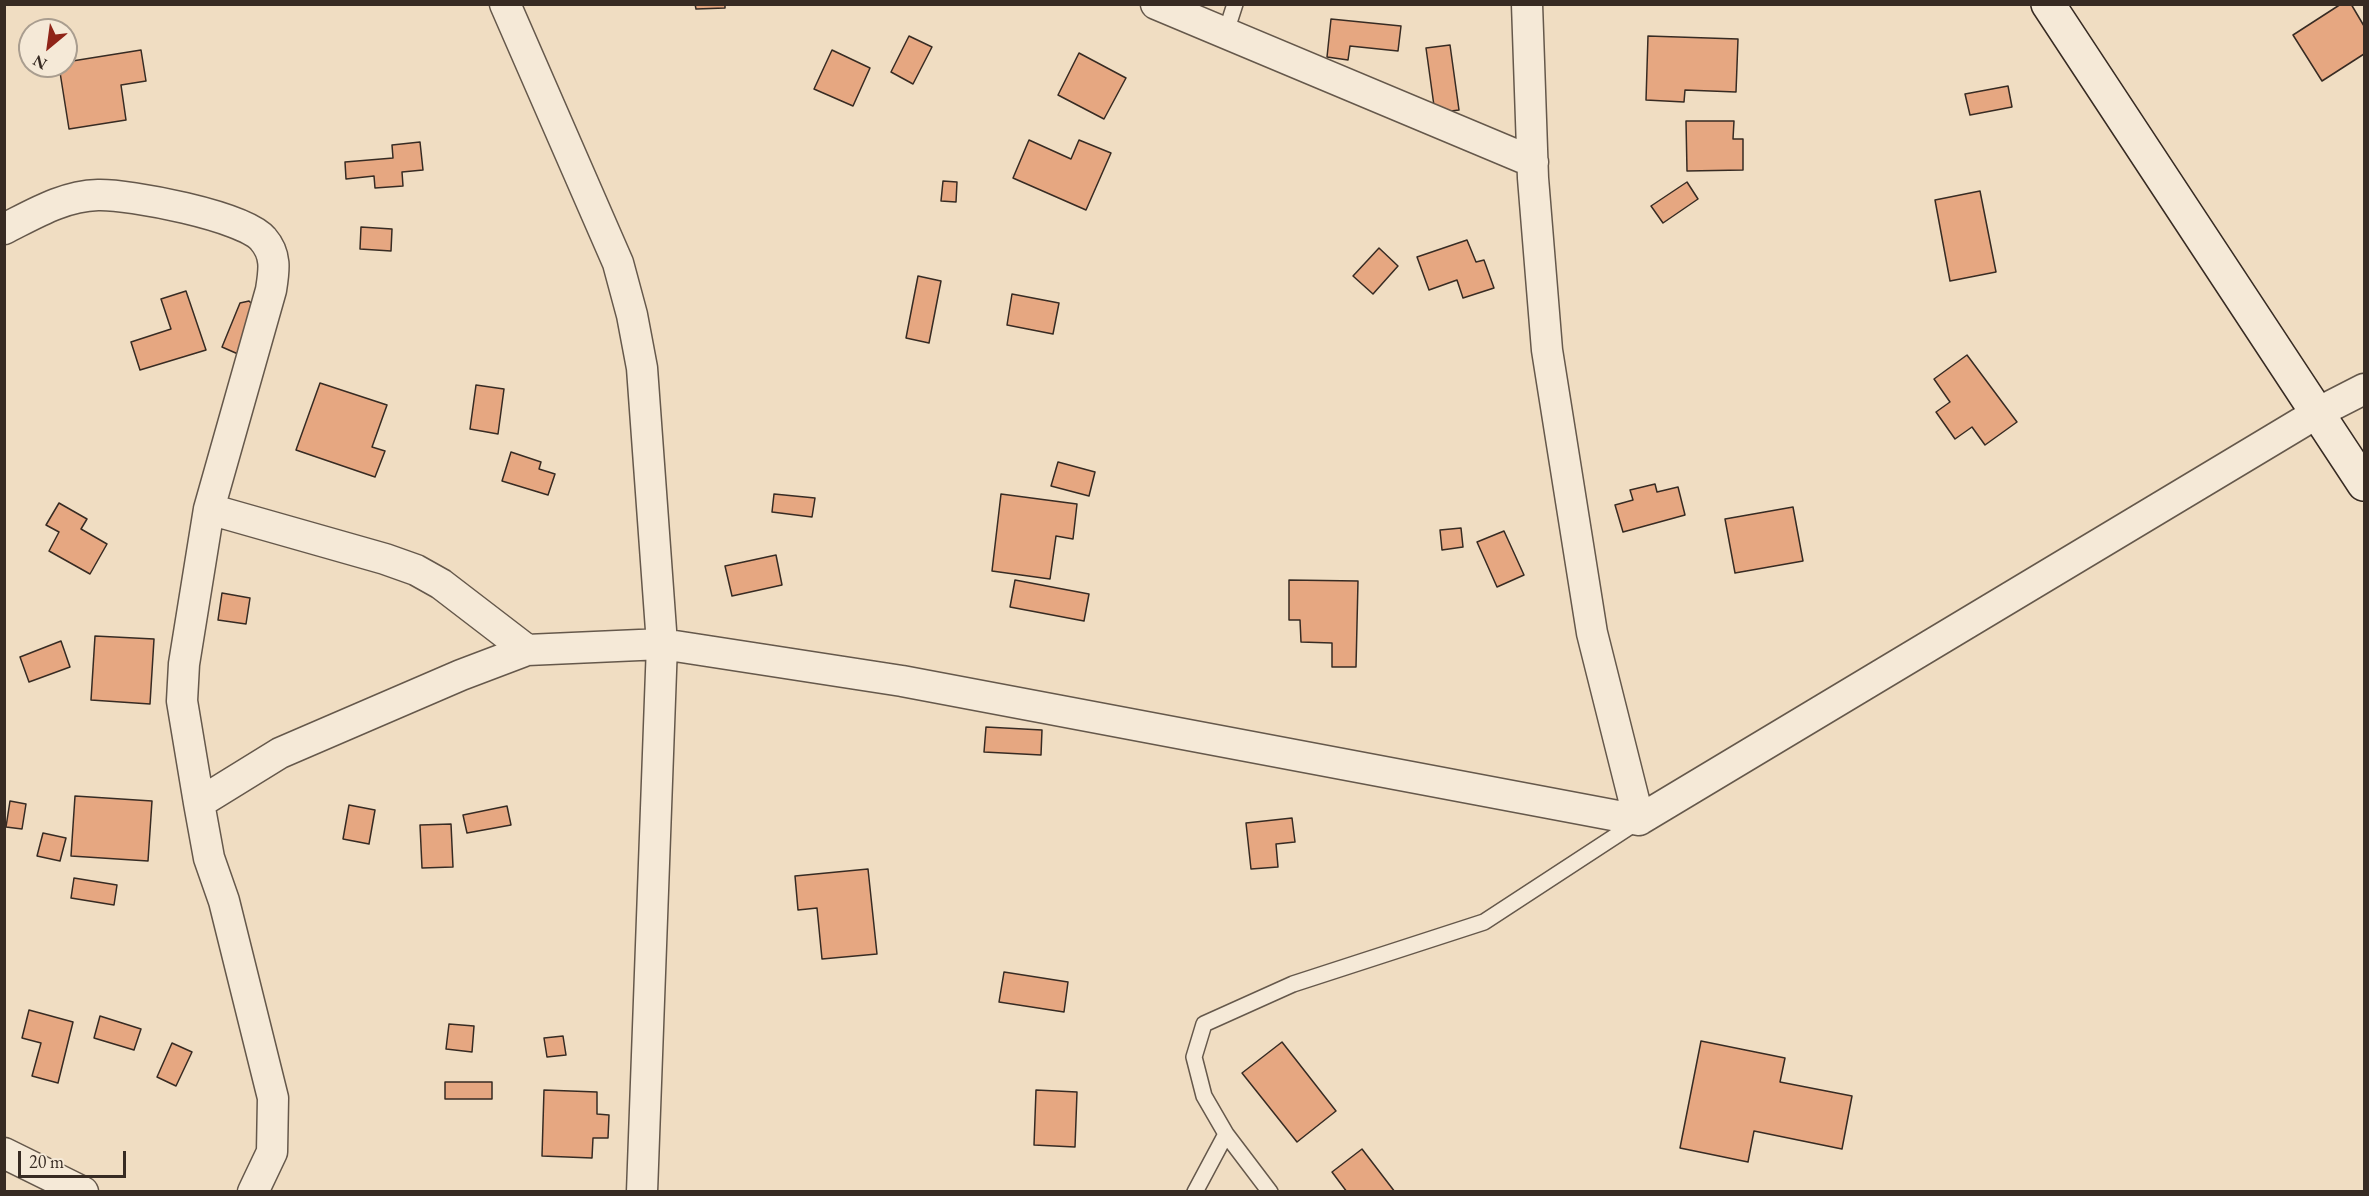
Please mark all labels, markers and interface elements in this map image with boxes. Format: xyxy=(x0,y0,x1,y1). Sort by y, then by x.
north arrow xyxy=(18,18,78,78)
text: N xyxy=(29,50,51,75)
scale bar xyxy=(21,1139,129,1177)
text: 20 m xyxy=(29,1150,64,1173)

